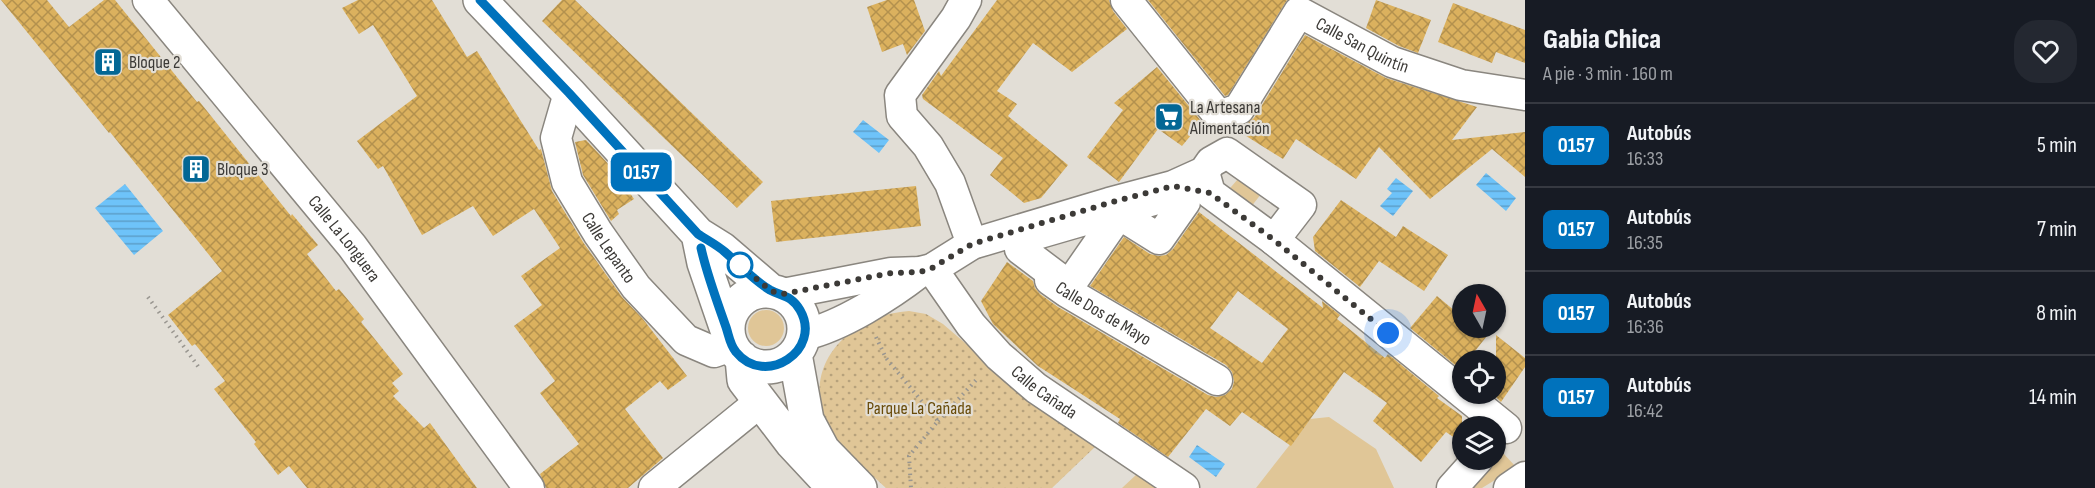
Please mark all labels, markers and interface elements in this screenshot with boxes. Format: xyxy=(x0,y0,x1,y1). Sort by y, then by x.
street label: Calle San Quintín xyxy=(1312,13,1411,78)
button: heart xyxy=(2014,20,2077,83)
text: Gabia Chica xyxy=(1543,23,1661,56)
building icon: Bloque 2 xyxy=(92,46,124,78)
place label: Bloque 2 xyxy=(129,52,180,73)
text: A pie · 3 min · 160 m xyxy=(1543,62,1673,86)
place label: La Artesana Alimentación xyxy=(1189,97,1270,139)
supermarket icon: La Artesana Alimentación xyxy=(1153,101,1185,133)
text: Autobús xyxy=(1627,120,1691,147)
text: 5 min xyxy=(2037,132,2077,159)
text: 0157 xyxy=(1558,133,1594,158)
text: 16:33 xyxy=(1627,147,1663,171)
line badge: 0157 xyxy=(599,152,683,192)
building icon: Bloque 3 xyxy=(180,153,212,185)
place label: Bloque 3 xyxy=(217,159,268,180)
text: 0157 xyxy=(623,160,659,185)
street label: Calle La Longuera xyxy=(304,191,385,286)
text: Autobús xyxy=(1627,204,1691,231)
street label: Calle Lepanto xyxy=(577,209,640,287)
text: 7 min xyxy=(2037,216,2077,243)
text: 0157 xyxy=(1558,217,1594,242)
text: 16:35 xyxy=(1627,231,1663,255)
unlabelled marker xyxy=(727,252,753,278)
street label: Calle Dos de Mayo xyxy=(1051,277,1155,350)
north arrow xyxy=(1452,284,1506,338)
map controls xyxy=(1452,284,1506,470)
text: Autobús xyxy=(1627,288,1691,315)
text: 8 min xyxy=(2036,300,2077,327)
text: 0157 xyxy=(1558,301,1594,326)
text: 16:36 xyxy=(1627,315,1664,339)
your location xyxy=(1373,318,1403,348)
button: locate xyxy=(1452,350,1506,404)
street label: Calle Cañada xyxy=(1007,361,1081,424)
text: Autobús xyxy=(1627,372,1691,399)
text: 14 min xyxy=(2029,384,2077,411)
text: 0157 xyxy=(1558,385,1594,410)
park label: Parque La Cañada xyxy=(866,398,972,419)
text: 16:42 xyxy=(1627,399,1663,423)
button: layers xyxy=(1452,416,1506,470)

